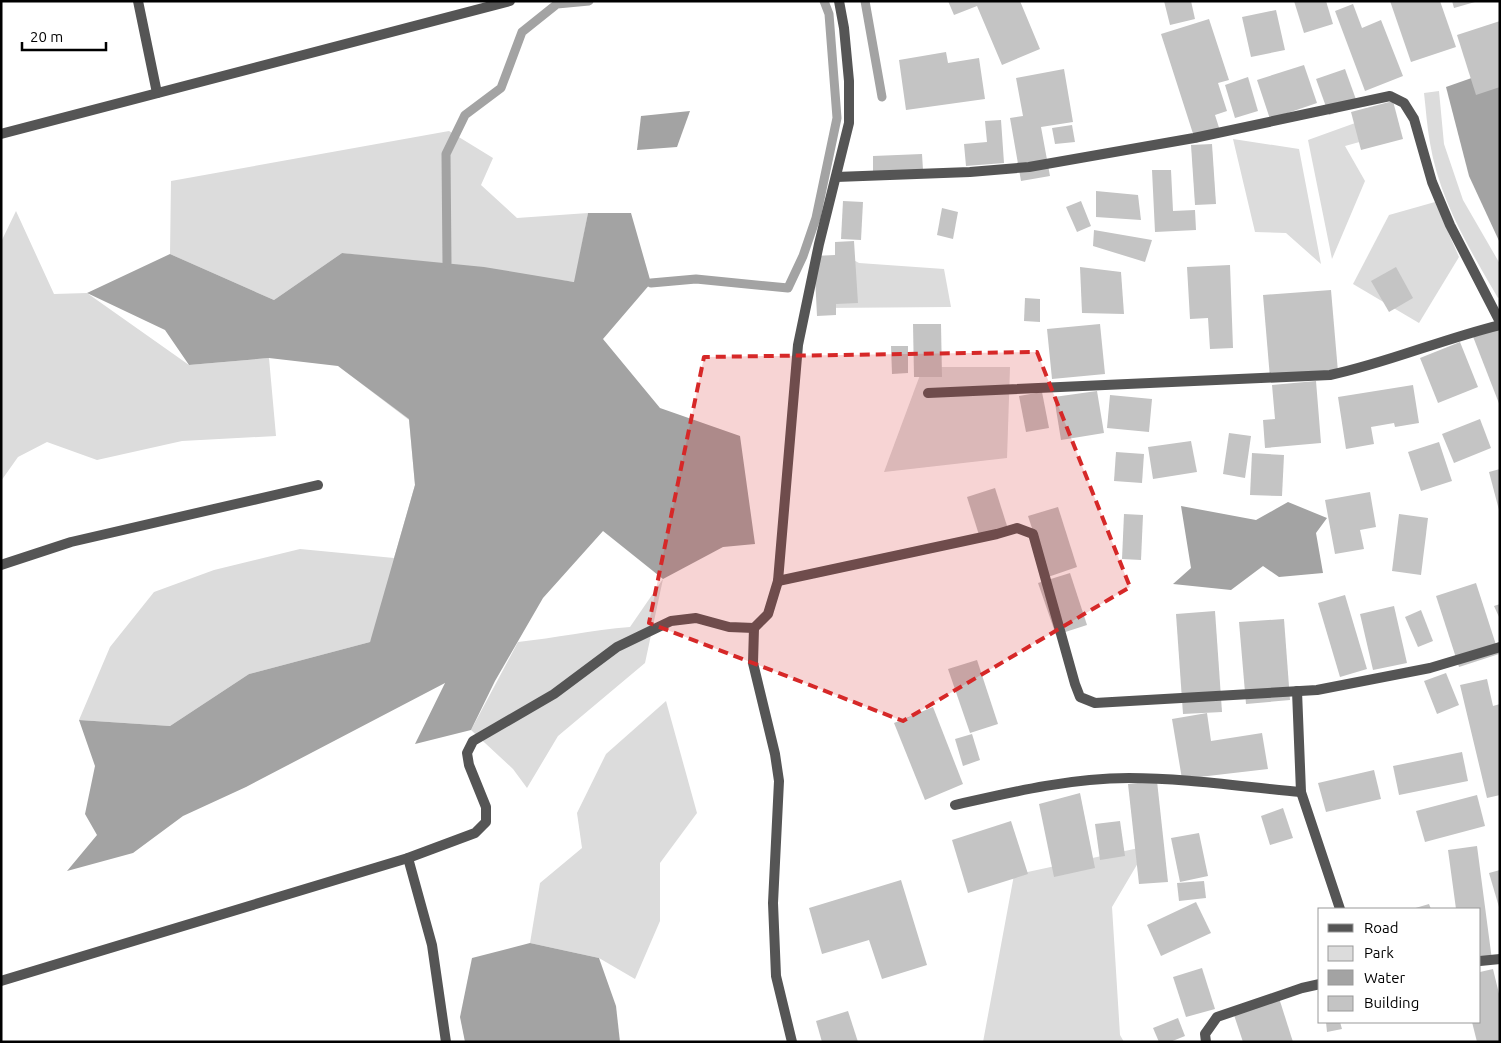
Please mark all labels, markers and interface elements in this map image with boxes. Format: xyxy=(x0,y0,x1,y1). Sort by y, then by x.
scale bar xyxy=(22,20,106,52)
text: 20 m xyxy=(30,28,63,45)
legend xyxy=(1318,908,1481,1023)
text: Road xyxy=(1364,919,1399,936)
text: Park xyxy=(1364,944,1394,961)
text: Water xyxy=(1364,969,1405,986)
text: Building xyxy=(1364,994,1419,1011)

